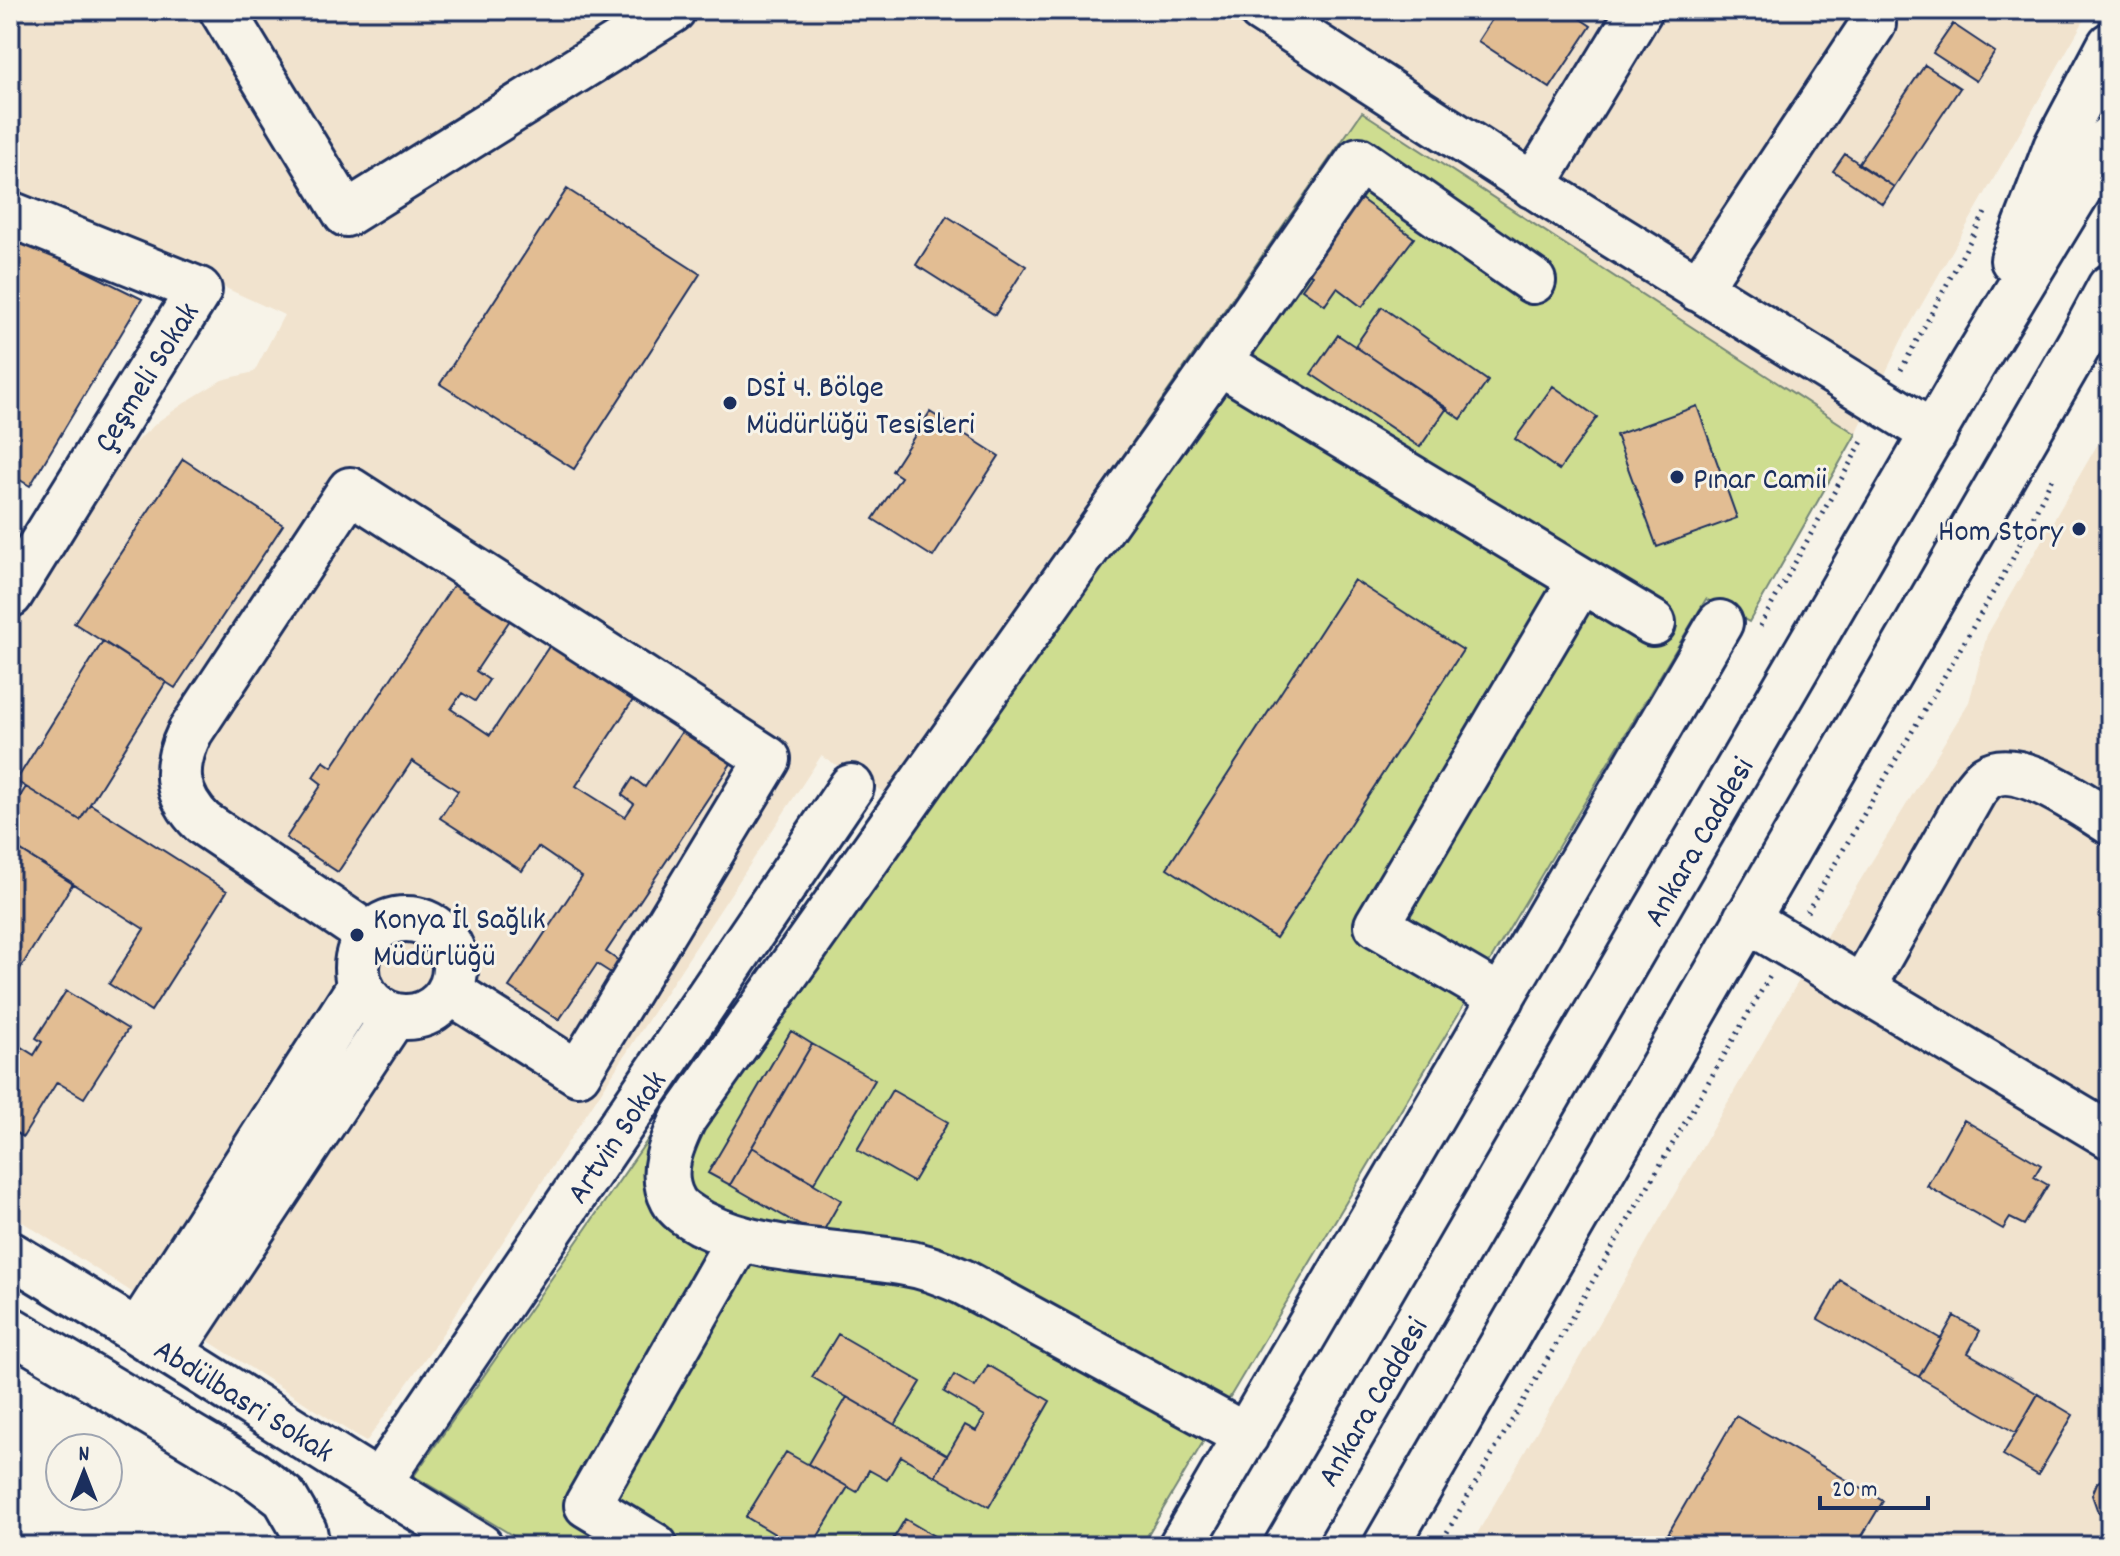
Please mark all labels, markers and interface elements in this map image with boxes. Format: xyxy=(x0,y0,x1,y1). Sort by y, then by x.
street label: Çeşmeli Sokak xyxy=(85,295,214,463)
place label: DSİ 4. Bölge Müdürlüğü Tesisleri xyxy=(746,367,975,450)
marker: DSİ 4. Bölge Müdürlüğü Tesisleri xyxy=(721,394,739,412)
place label: Pınar Camii xyxy=(1693,459,1827,505)
marker: Pınar Camii xyxy=(1668,468,1686,486)
place label: Hom Story xyxy=(1938,511,2064,557)
marker: Hom Story xyxy=(2070,520,2088,538)
street label: Ankara Caddesi xyxy=(1634,750,1769,937)
place label: Konya İl Sağlık Müdürlüğü xyxy=(373,899,546,982)
marker: Konya İl Sağlık Müdürlüğü xyxy=(348,926,366,944)
street label: Artvin Sokak xyxy=(558,1063,681,1215)
street label: Ankara Caddesi xyxy=(1308,1310,1443,1497)
street label: Abdülbasri Sokak xyxy=(143,1329,341,1477)
north arrow xyxy=(44,1432,124,1512)
text: N xyxy=(79,1440,90,1471)
scale bar xyxy=(1820,1460,1928,1510)
text: 20 m xyxy=(1832,1474,1878,1508)

